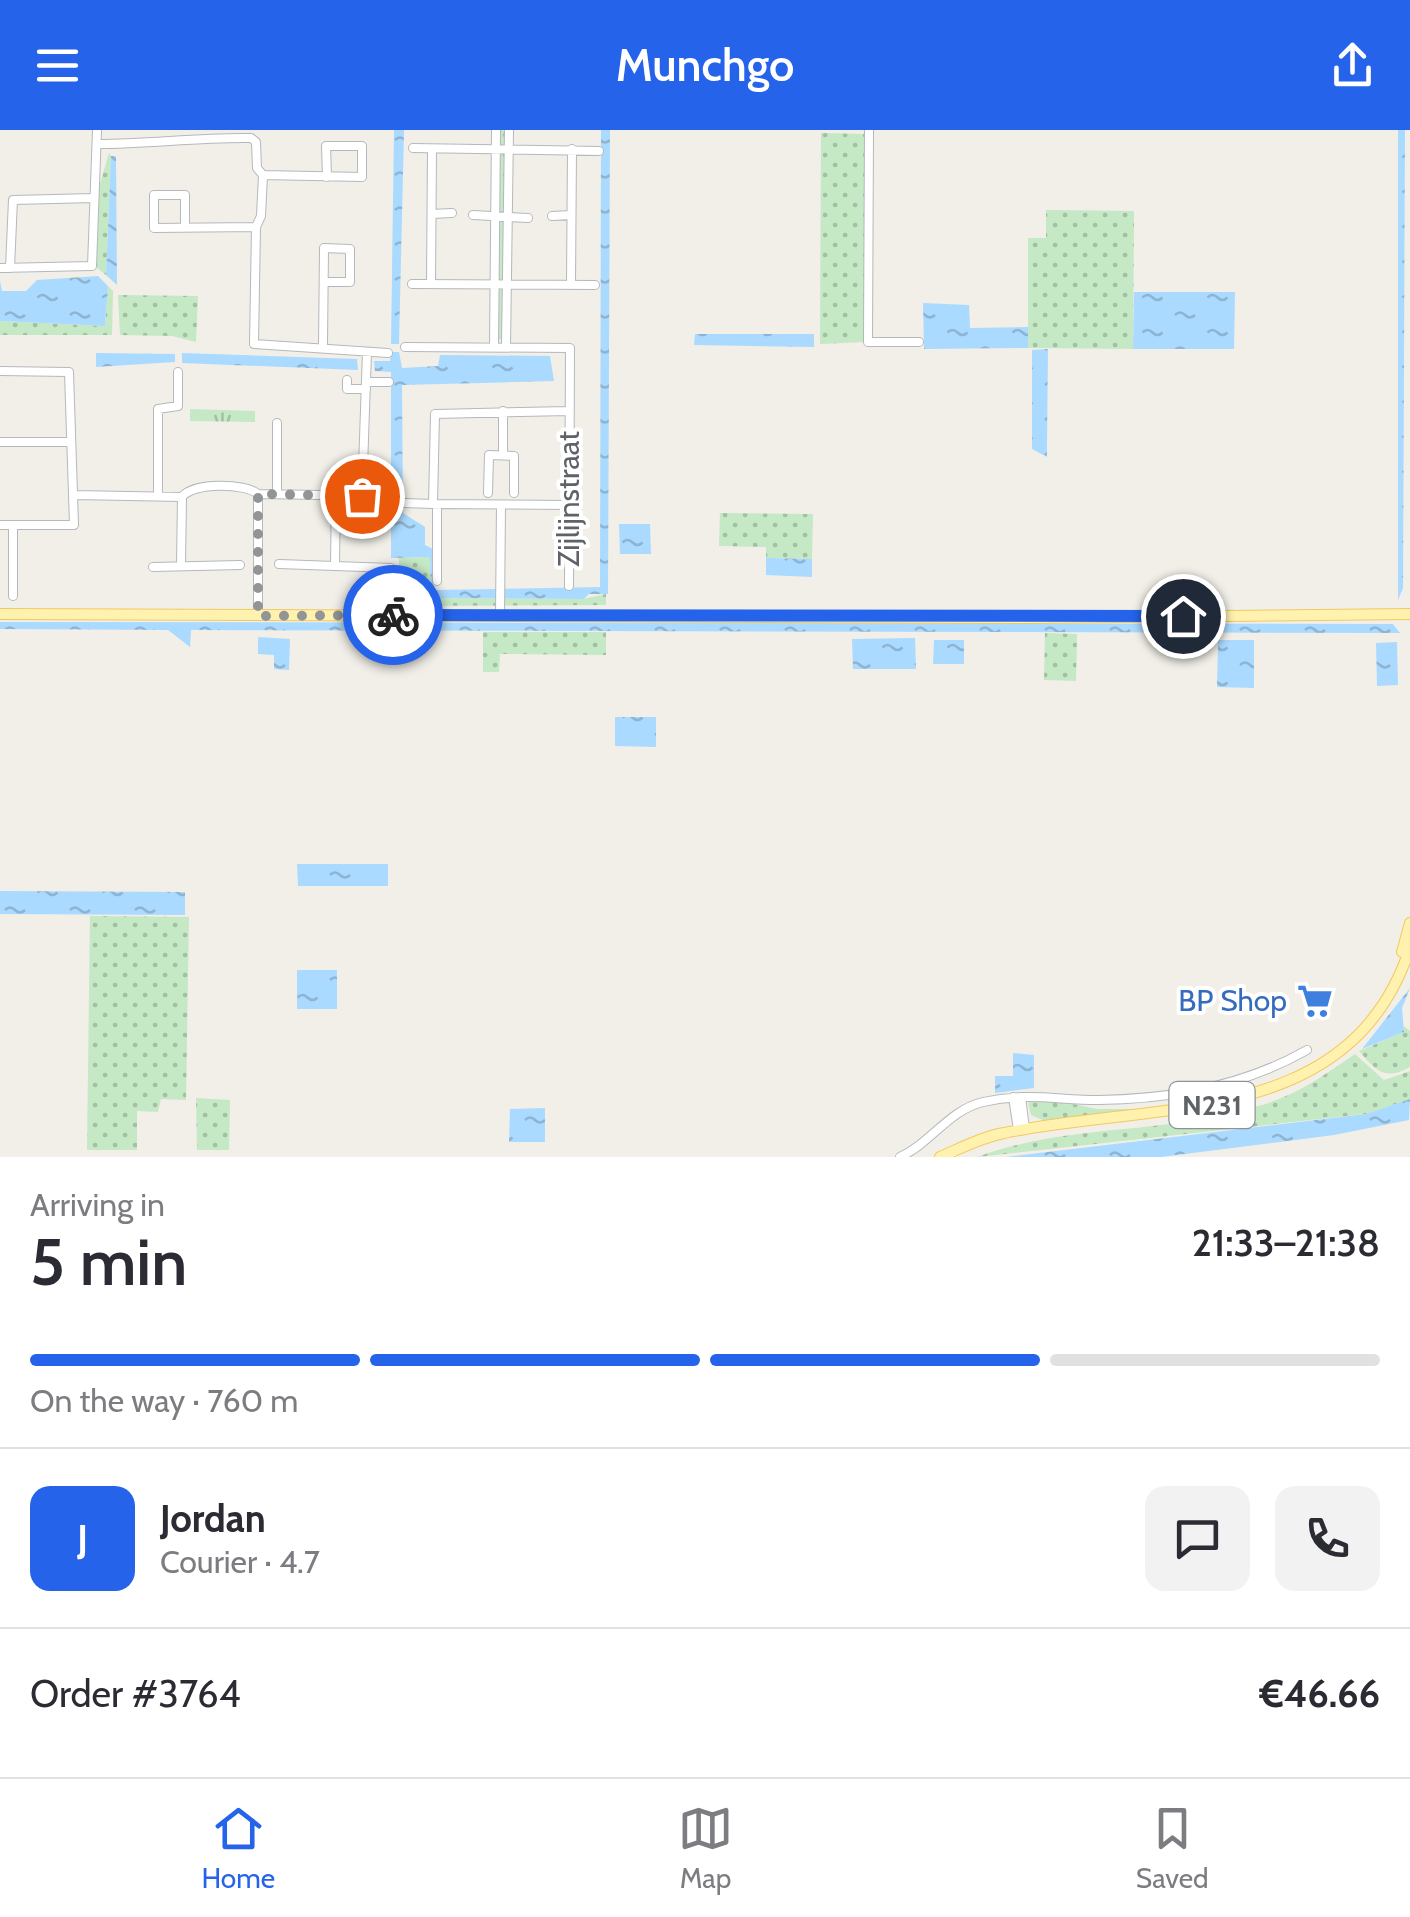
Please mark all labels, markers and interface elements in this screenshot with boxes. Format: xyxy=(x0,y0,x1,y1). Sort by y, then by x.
icon: menu xyxy=(30,38,85,93)
text: Munchgo xyxy=(616,38,794,92)
icon: share xyxy=(1325,38,1380,93)
street label: Zijlijnstraat xyxy=(550,431,587,567)
pin xyxy=(320,454,405,539)
icon: bag xyxy=(335,469,390,524)
courier xyxy=(343,565,443,665)
pin xyxy=(1141,574,1226,659)
icon: bike xyxy=(366,588,421,643)
icon: home xyxy=(1156,589,1211,644)
place label: BP Shop xyxy=(1178,982,1287,1019)
supermarket icon: BP Shop xyxy=(1296,982,1334,1020)
road number: N231 xyxy=(1170,1082,1254,1128)
text: Arriving in xyxy=(30,1185,165,1224)
text: 21:33–21:38 xyxy=(1192,1219,1380,1266)
text: 5 min xyxy=(30,1222,187,1301)
text: On the way · 760 m xyxy=(30,1381,298,1420)
button: chat xyxy=(1145,1486,1250,1591)
button: phone xyxy=(1275,1486,1380,1591)
text: Jordan xyxy=(160,1495,266,1542)
text: J xyxy=(77,1515,88,1562)
text: Courier · 4.7 xyxy=(160,1542,320,1581)
text: Order #3764 xyxy=(30,1670,241,1717)
text: €46.66 xyxy=(1260,1670,1380,1717)
tab: Home xyxy=(201,1801,275,1895)
tab: Map xyxy=(678,1801,733,1895)
tab: Saved xyxy=(1136,1801,1209,1895)

